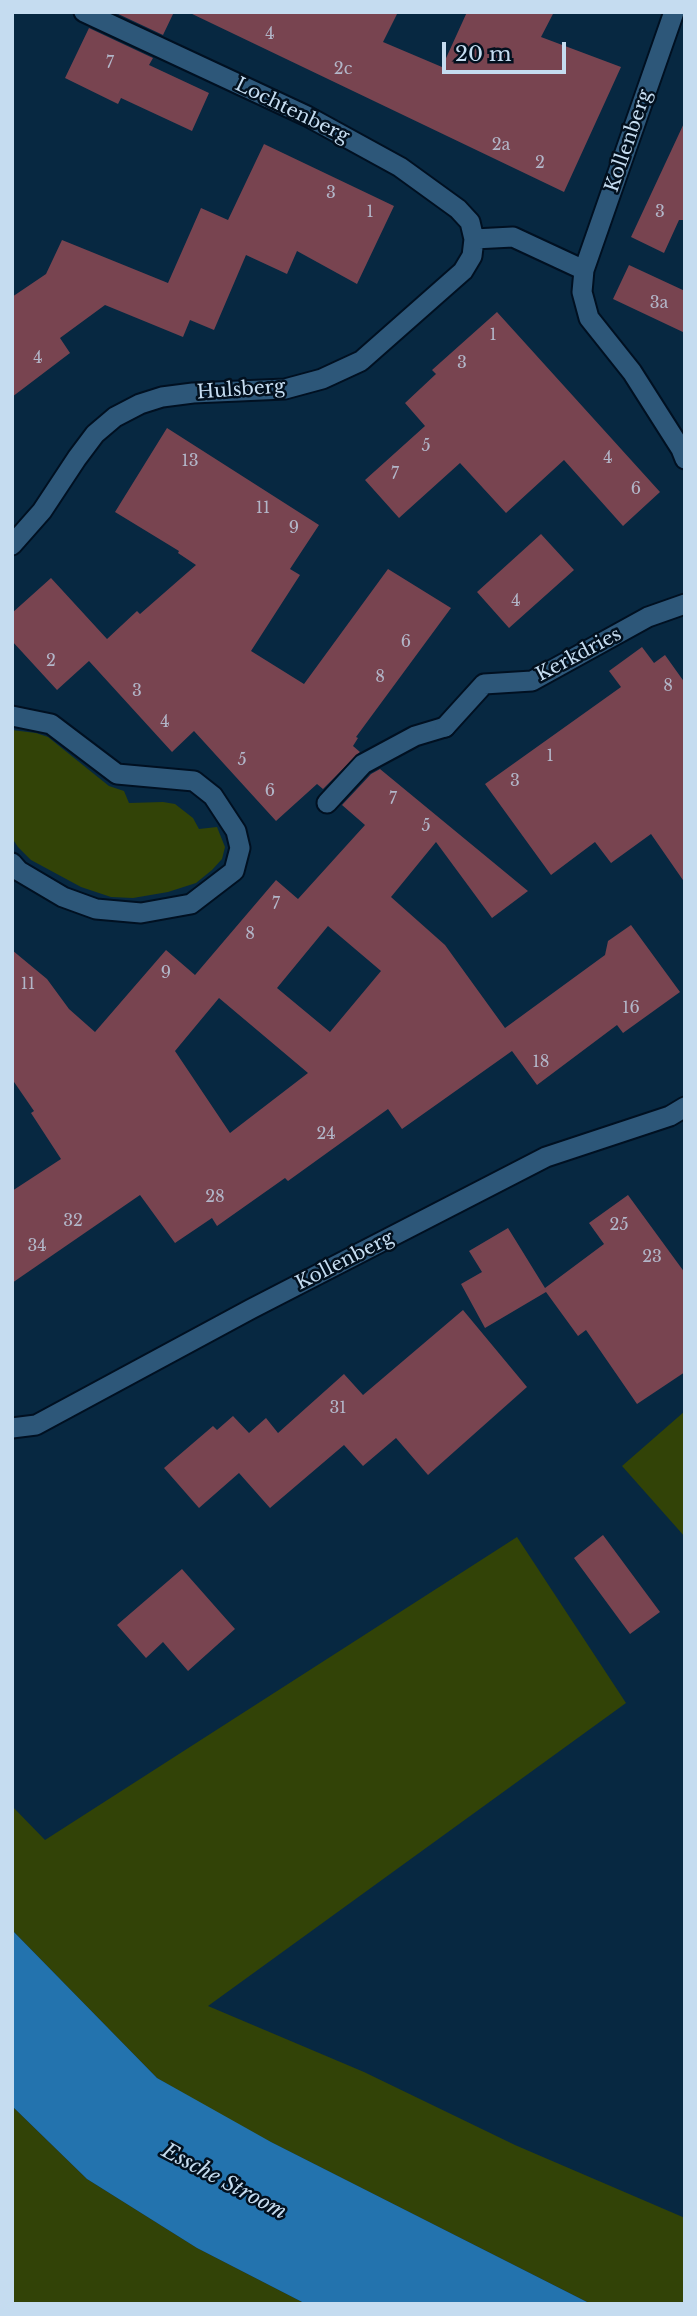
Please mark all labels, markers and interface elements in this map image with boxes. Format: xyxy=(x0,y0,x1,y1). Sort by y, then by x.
house number: 4 xyxy=(265,24,275,44)
scale bar xyxy=(445,28,569,72)
text: 20 m xyxy=(455,41,512,67)
house number: 7 xyxy=(106,53,114,73)
house number: 2c xyxy=(334,59,352,79)
street label: Lochtenberg xyxy=(231,73,353,149)
street label: Kollenberg xyxy=(601,87,657,195)
house number: 2a xyxy=(492,135,510,155)
house number: 2 xyxy=(535,153,545,173)
house number: 3 xyxy=(326,183,336,203)
house number: 1 xyxy=(366,202,374,222)
house number: 3 xyxy=(655,202,665,222)
house number: 3a xyxy=(650,293,668,313)
house number: 1 xyxy=(489,325,497,345)
house number: 4 xyxy=(33,348,43,368)
house number: 3 xyxy=(457,353,467,373)
street label: Hulsberg xyxy=(196,376,286,404)
house number: 5 xyxy=(421,436,431,456)
house number: 4 xyxy=(603,448,613,468)
house number: 13 xyxy=(182,451,198,471)
house number: 7 xyxy=(391,464,399,484)
house number: 6 xyxy=(631,479,641,499)
house number: 11 xyxy=(256,498,270,518)
house number: 9 xyxy=(289,518,299,538)
house number: 4 xyxy=(511,591,521,611)
street label: Kerkdries xyxy=(532,623,626,687)
house number: 6 xyxy=(401,632,411,652)
house number: 2 xyxy=(46,651,56,671)
house number: 8 xyxy=(375,667,385,687)
house number: 8 xyxy=(663,676,673,696)
house number: 3 xyxy=(132,681,142,701)
house number: 4 xyxy=(160,712,170,732)
house number: 1 xyxy=(546,746,554,766)
house number: 5 xyxy=(237,750,247,770)
house number: 3 xyxy=(510,771,520,791)
house number: 6 xyxy=(265,781,275,801)
house number: 7 xyxy=(389,789,397,809)
house number: 5 xyxy=(421,816,431,836)
house number: 7 xyxy=(272,894,280,914)
house number: 8 xyxy=(245,924,255,944)
house number: 9 xyxy=(161,963,171,983)
house number: 11 xyxy=(21,974,35,994)
house number: 16 xyxy=(622,998,640,1018)
house number: 18 xyxy=(533,1052,549,1072)
house number: 24 xyxy=(316,1124,336,1144)
house number: 28 xyxy=(205,1187,225,1207)
house number: 32 xyxy=(63,1211,83,1231)
house number: 25 xyxy=(610,1215,628,1235)
street label: Kollenberg xyxy=(292,1227,398,1295)
house number: 34 xyxy=(27,1236,47,1256)
house number: 23 xyxy=(642,1247,662,1267)
house number: 31 xyxy=(330,1398,346,1418)
water label: Essche Stroom xyxy=(157,2139,291,2225)

